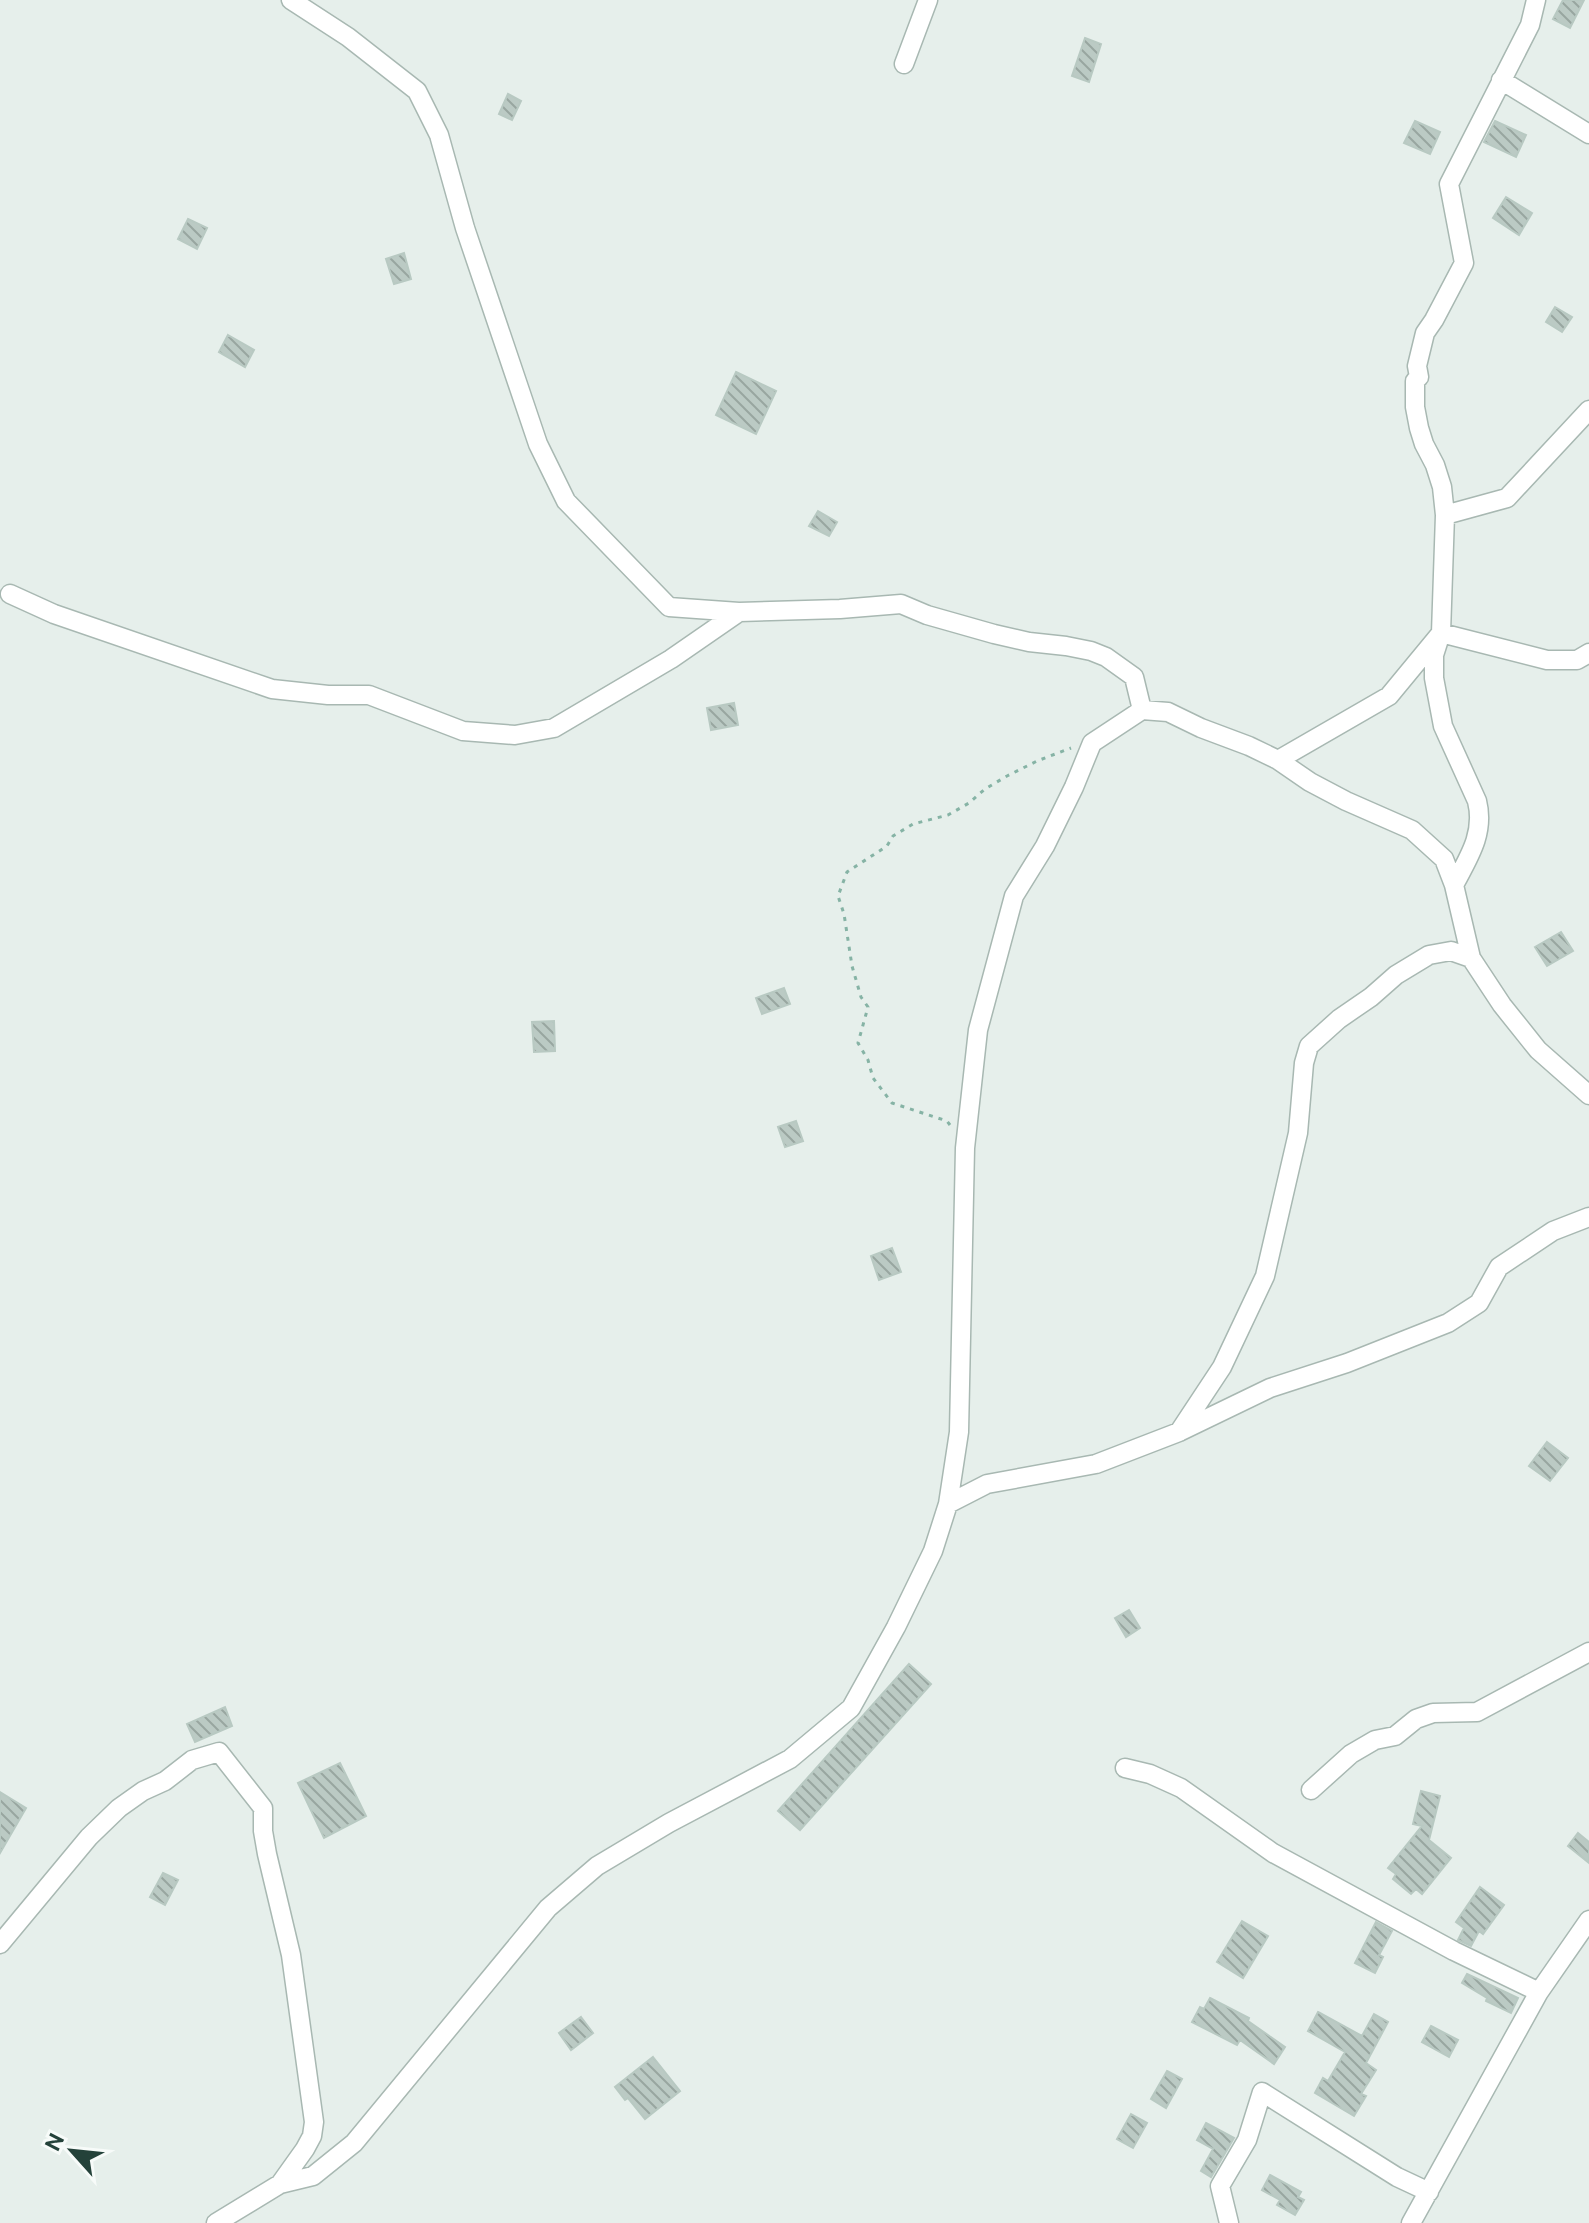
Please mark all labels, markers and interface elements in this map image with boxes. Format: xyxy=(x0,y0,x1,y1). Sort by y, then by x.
north arrow xyxy=(32,2111,112,2191)
text: N xyxy=(39,2129,69,2155)

